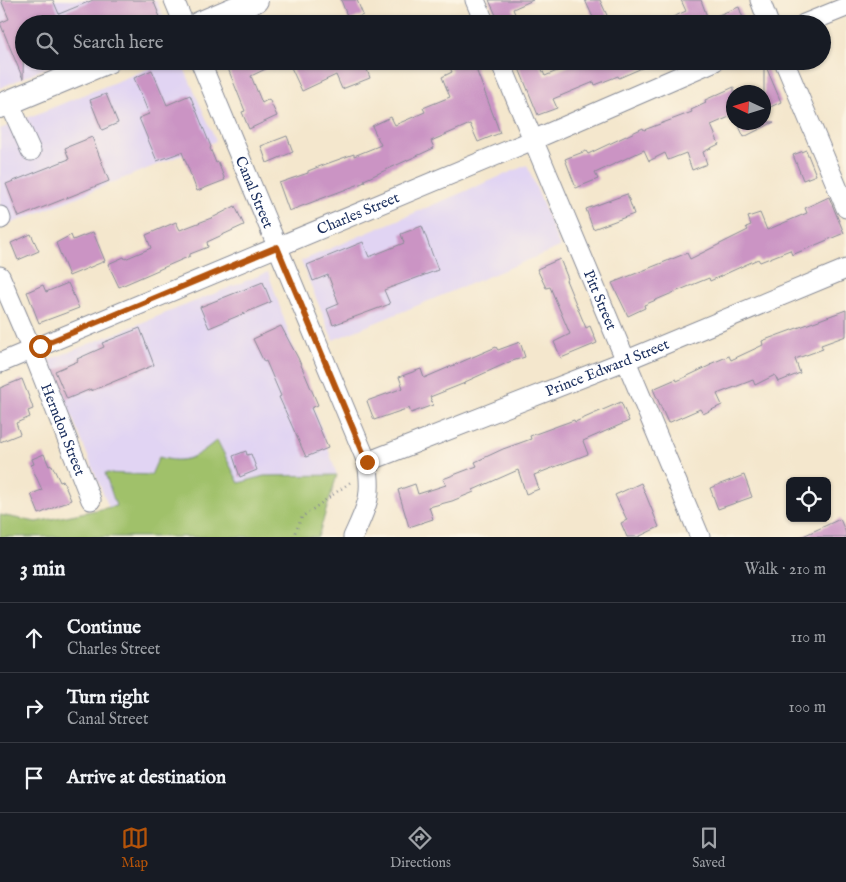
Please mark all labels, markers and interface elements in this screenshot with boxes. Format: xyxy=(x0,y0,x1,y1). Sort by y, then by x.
search box xyxy=(15,15,831,70)
icon: search xyxy=(33,29,61,57)
text: Search here xyxy=(73,31,164,55)
north arrow xyxy=(726,85,771,130)
street label: Canal Street xyxy=(231,153,278,231)
street label: Charles Street xyxy=(314,188,402,239)
street label: Pitt Street xyxy=(579,267,621,333)
street label: Prince Edward Street xyxy=(542,334,672,401)
route start xyxy=(29,335,52,358)
street label: Herndon Street xyxy=(37,381,90,478)
route end xyxy=(356,451,379,474)
map controls xyxy=(786,477,831,522)
button: locate xyxy=(786,477,831,522)
text: 3 min xyxy=(20,556,65,583)
text: Walk · 210 m xyxy=(744,560,826,580)
text: Continue xyxy=(67,616,141,640)
icon: ahead xyxy=(20,624,48,652)
text: 110 m xyxy=(790,628,826,648)
text: Charles Street xyxy=(67,640,160,660)
text: Turn right xyxy=(67,686,149,710)
icon: right xyxy=(20,694,48,722)
text: 100 m xyxy=(789,698,826,718)
text: Canal Street xyxy=(67,710,148,730)
icon: arrive xyxy=(20,764,48,792)
text: Arrive at destination xyxy=(67,766,226,790)
tab: Map xyxy=(121,824,149,872)
tab: Directions xyxy=(390,824,451,872)
tab: Saved xyxy=(692,824,725,872)

